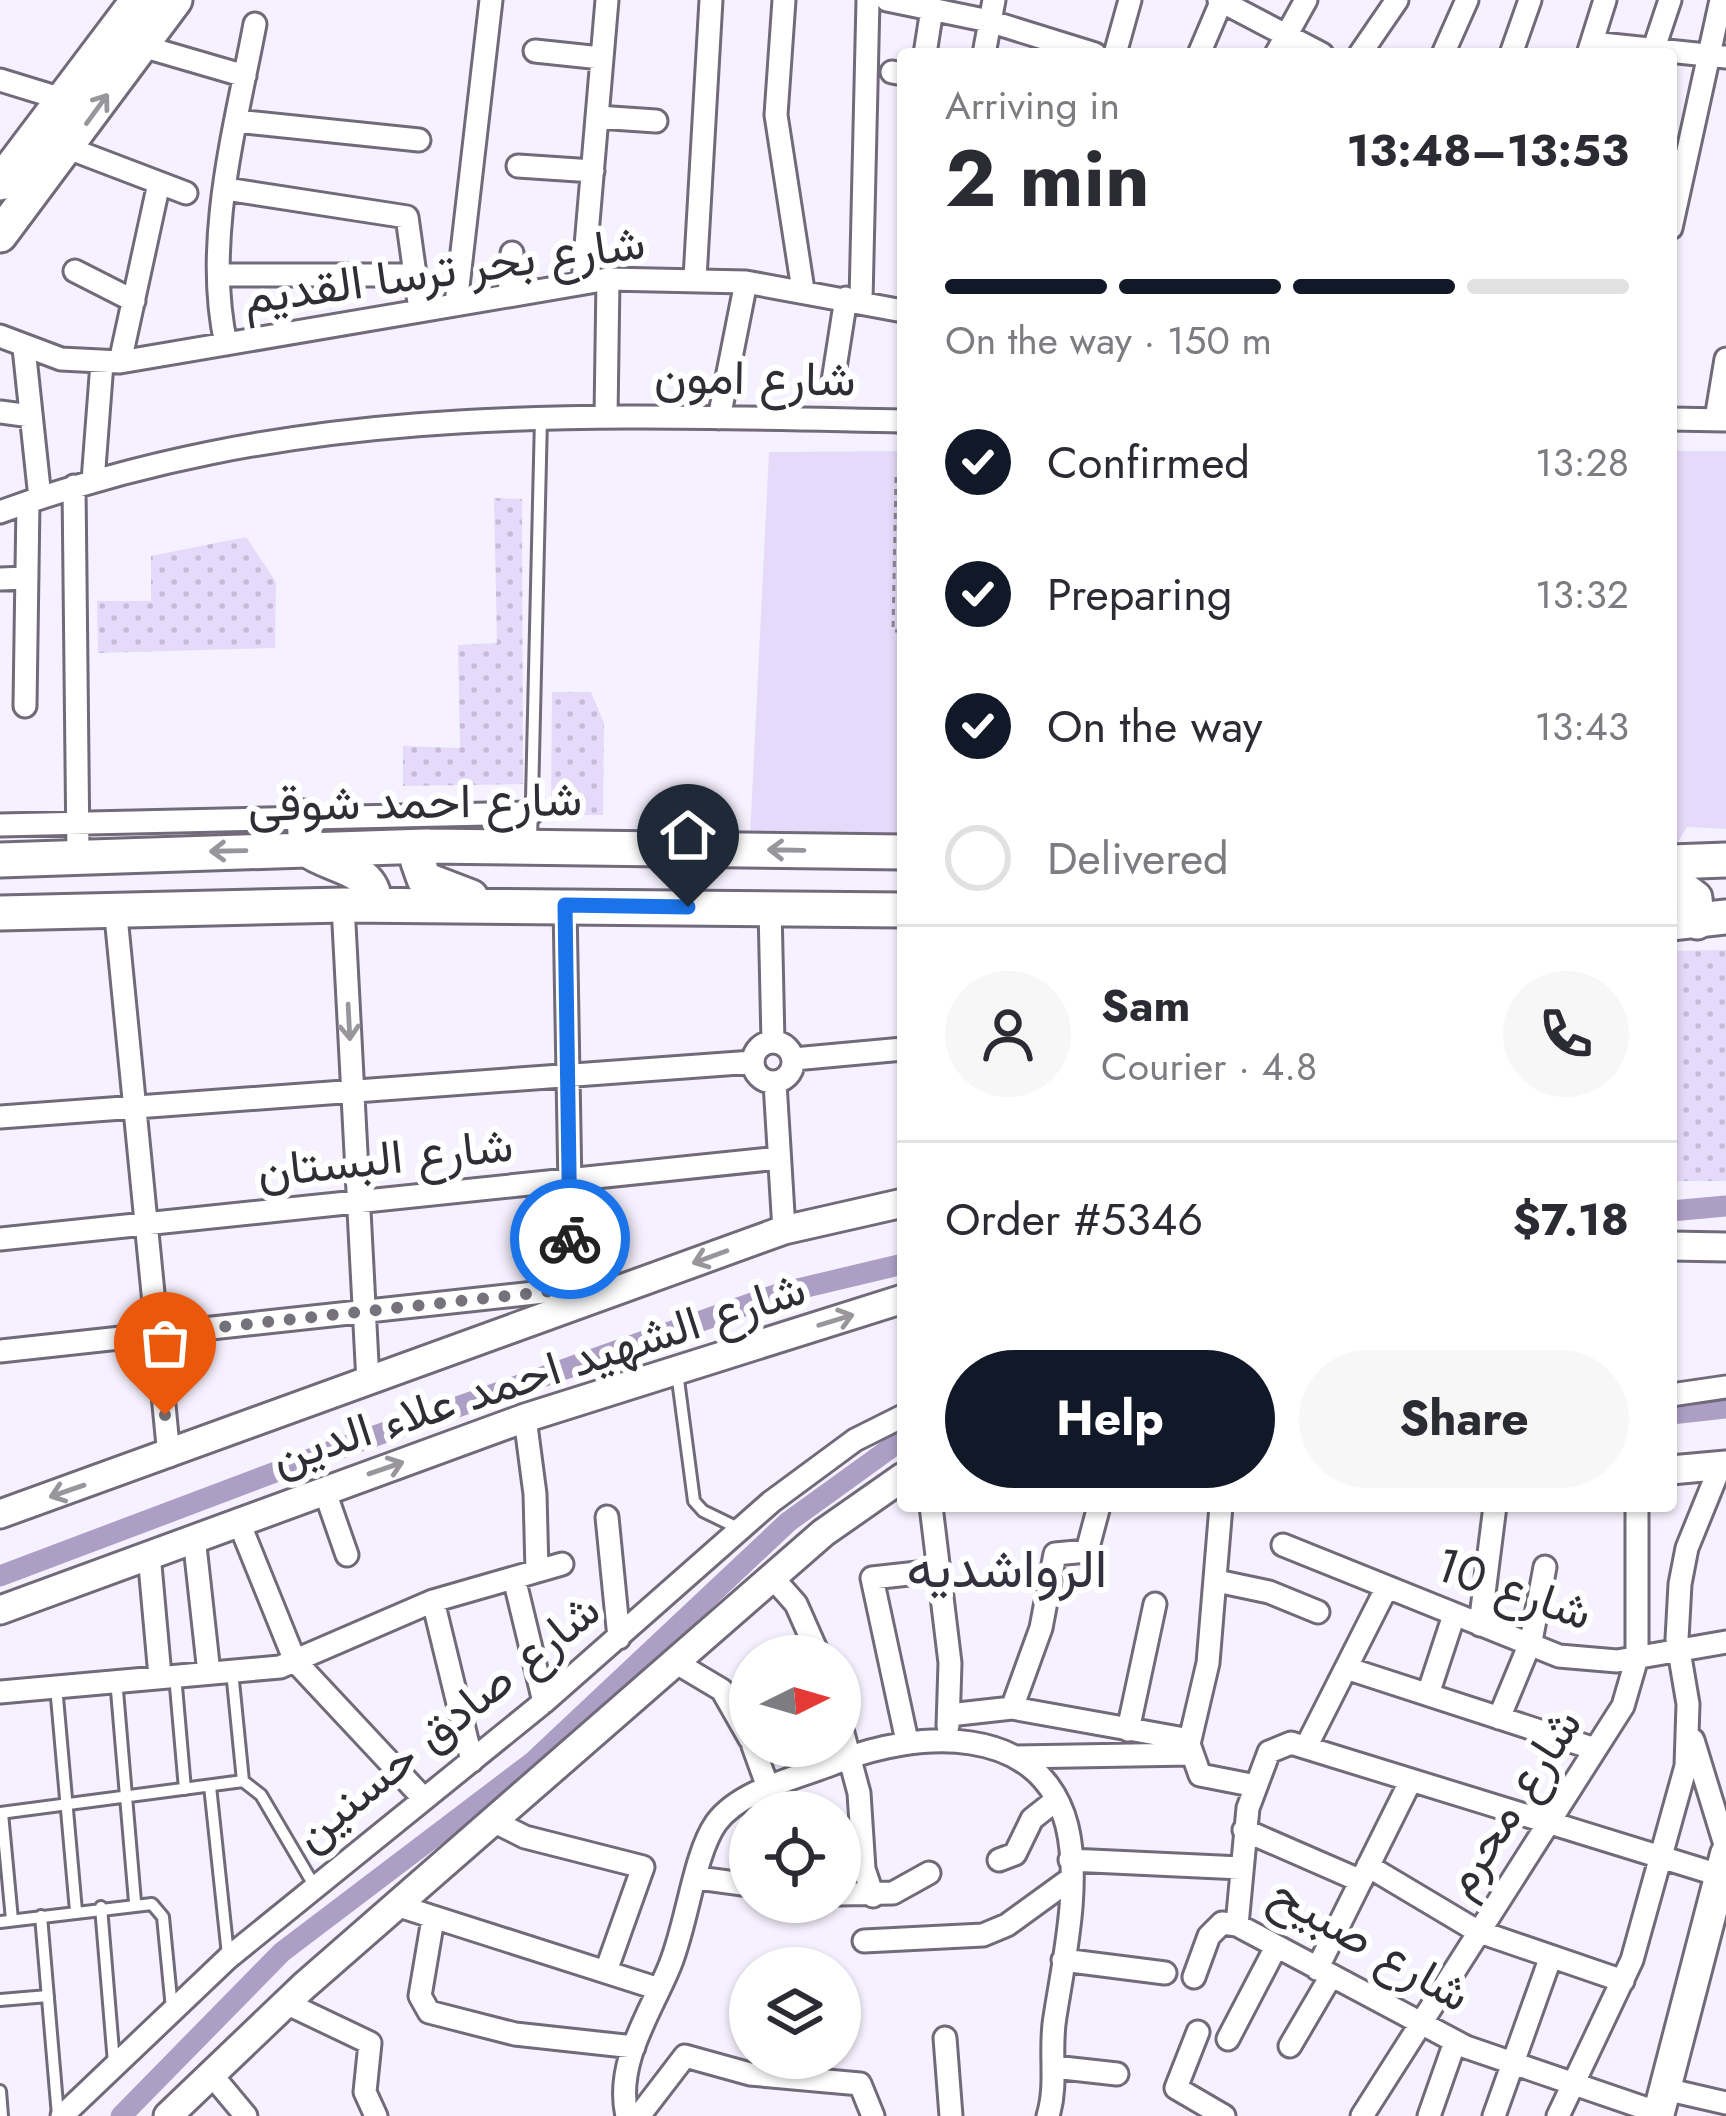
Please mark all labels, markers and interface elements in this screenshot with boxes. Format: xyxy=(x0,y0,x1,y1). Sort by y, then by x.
text: Arriving in xyxy=(945,77,1120,134)
one-way arrow xyxy=(83,93,109,126)
text: 13:48–13:53 xyxy=(1346,118,1629,183)
text: 2 min xyxy=(945,123,1150,235)
street label: شارع بحر ترسا القديم xyxy=(239,207,649,332)
text: On the way · 150 m xyxy=(945,312,1272,369)
street label: شارع امون xyxy=(654,341,856,414)
icon: check xyxy=(945,429,1011,495)
text: Confirmed xyxy=(1047,430,1250,495)
text: 13:28 xyxy=(1535,434,1629,491)
icon: check xyxy=(945,561,1011,627)
text: Preparing xyxy=(1047,562,1232,627)
text: 13:32 xyxy=(1535,566,1629,623)
icon: check xyxy=(945,693,1011,759)
text: On the way xyxy=(1047,694,1263,759)
text: 13:43 xyxy=(1534,698,1629,755)
street label: شارع احمد شوقى xyxy=(247,764,583,839)
pin xyxy=(637,784,739,907)
icon: home xyxy=(655,802,721,868)
text: Delivered xyxy=(1047,826,1229,891)
one-way arrow xyxy=(209,839,248,862)
one-way arrow xyxy=(767,839,806,861)
button: person xyxy=(945,971,1071,1097)
button: phone xyxy=(1503,971,1629,1097)
text: Sam xyxy=(1101,973,1190,1038)
one-way arrow xyxy=(338,1002,361,1041)
text: Courier · 4.8 xyxy=(1101,1038,1317,1095)
street label: شارع البستان xyxy=(254,1110,516,1205)
courier xyxy=(510,1179,630,1299)
text: Order #5346 xyxy=(945,1187,1203,1252)
text: $7.18 xyxy=(1513,1187,1629,1252)
icon: bike xyxy=(537,1206,603,1272)
one-way arrow xyxy=(692,1248,729,1270)
street label: شارع الشهيد احمد علاء الدين xyxy=(262,1253,814,1491)
pin xyxy=(114,1292,216,1415)
one-way arrow xyxy=(816,1308,854,1330)
icon: bag xyxy=(132,1310,198,1376)
button: Help xyxy=(945,1350,1275,1488)
button: Share xyxy=(1299,1350,1629,1488)
one-way arrow xyxy=(366,1456,403,1477)
one-way arrow xyxy=(49,1482,86,1503)
district label: الرواشديه xyxy=(907,1529,1107,1607)
street label: شارع 10 xyxy=(1426,1530,1601,1647)
street label: شارع صادق حسنين xyxy=(278,1576,614,1867)
north arrow xyxy=(729,1635,861,1767)
map controls xyxy=(729,1635,861,2079)
street label: شارع محرم xyxy=(1425,1694,1598,1910)
button: locate xyxy=(729,1791,861,1923)
street label: شارع صبيح xyxy=(1258,1858,1484,2029)
button: layers xyxy=(729,1947,861,2079)

